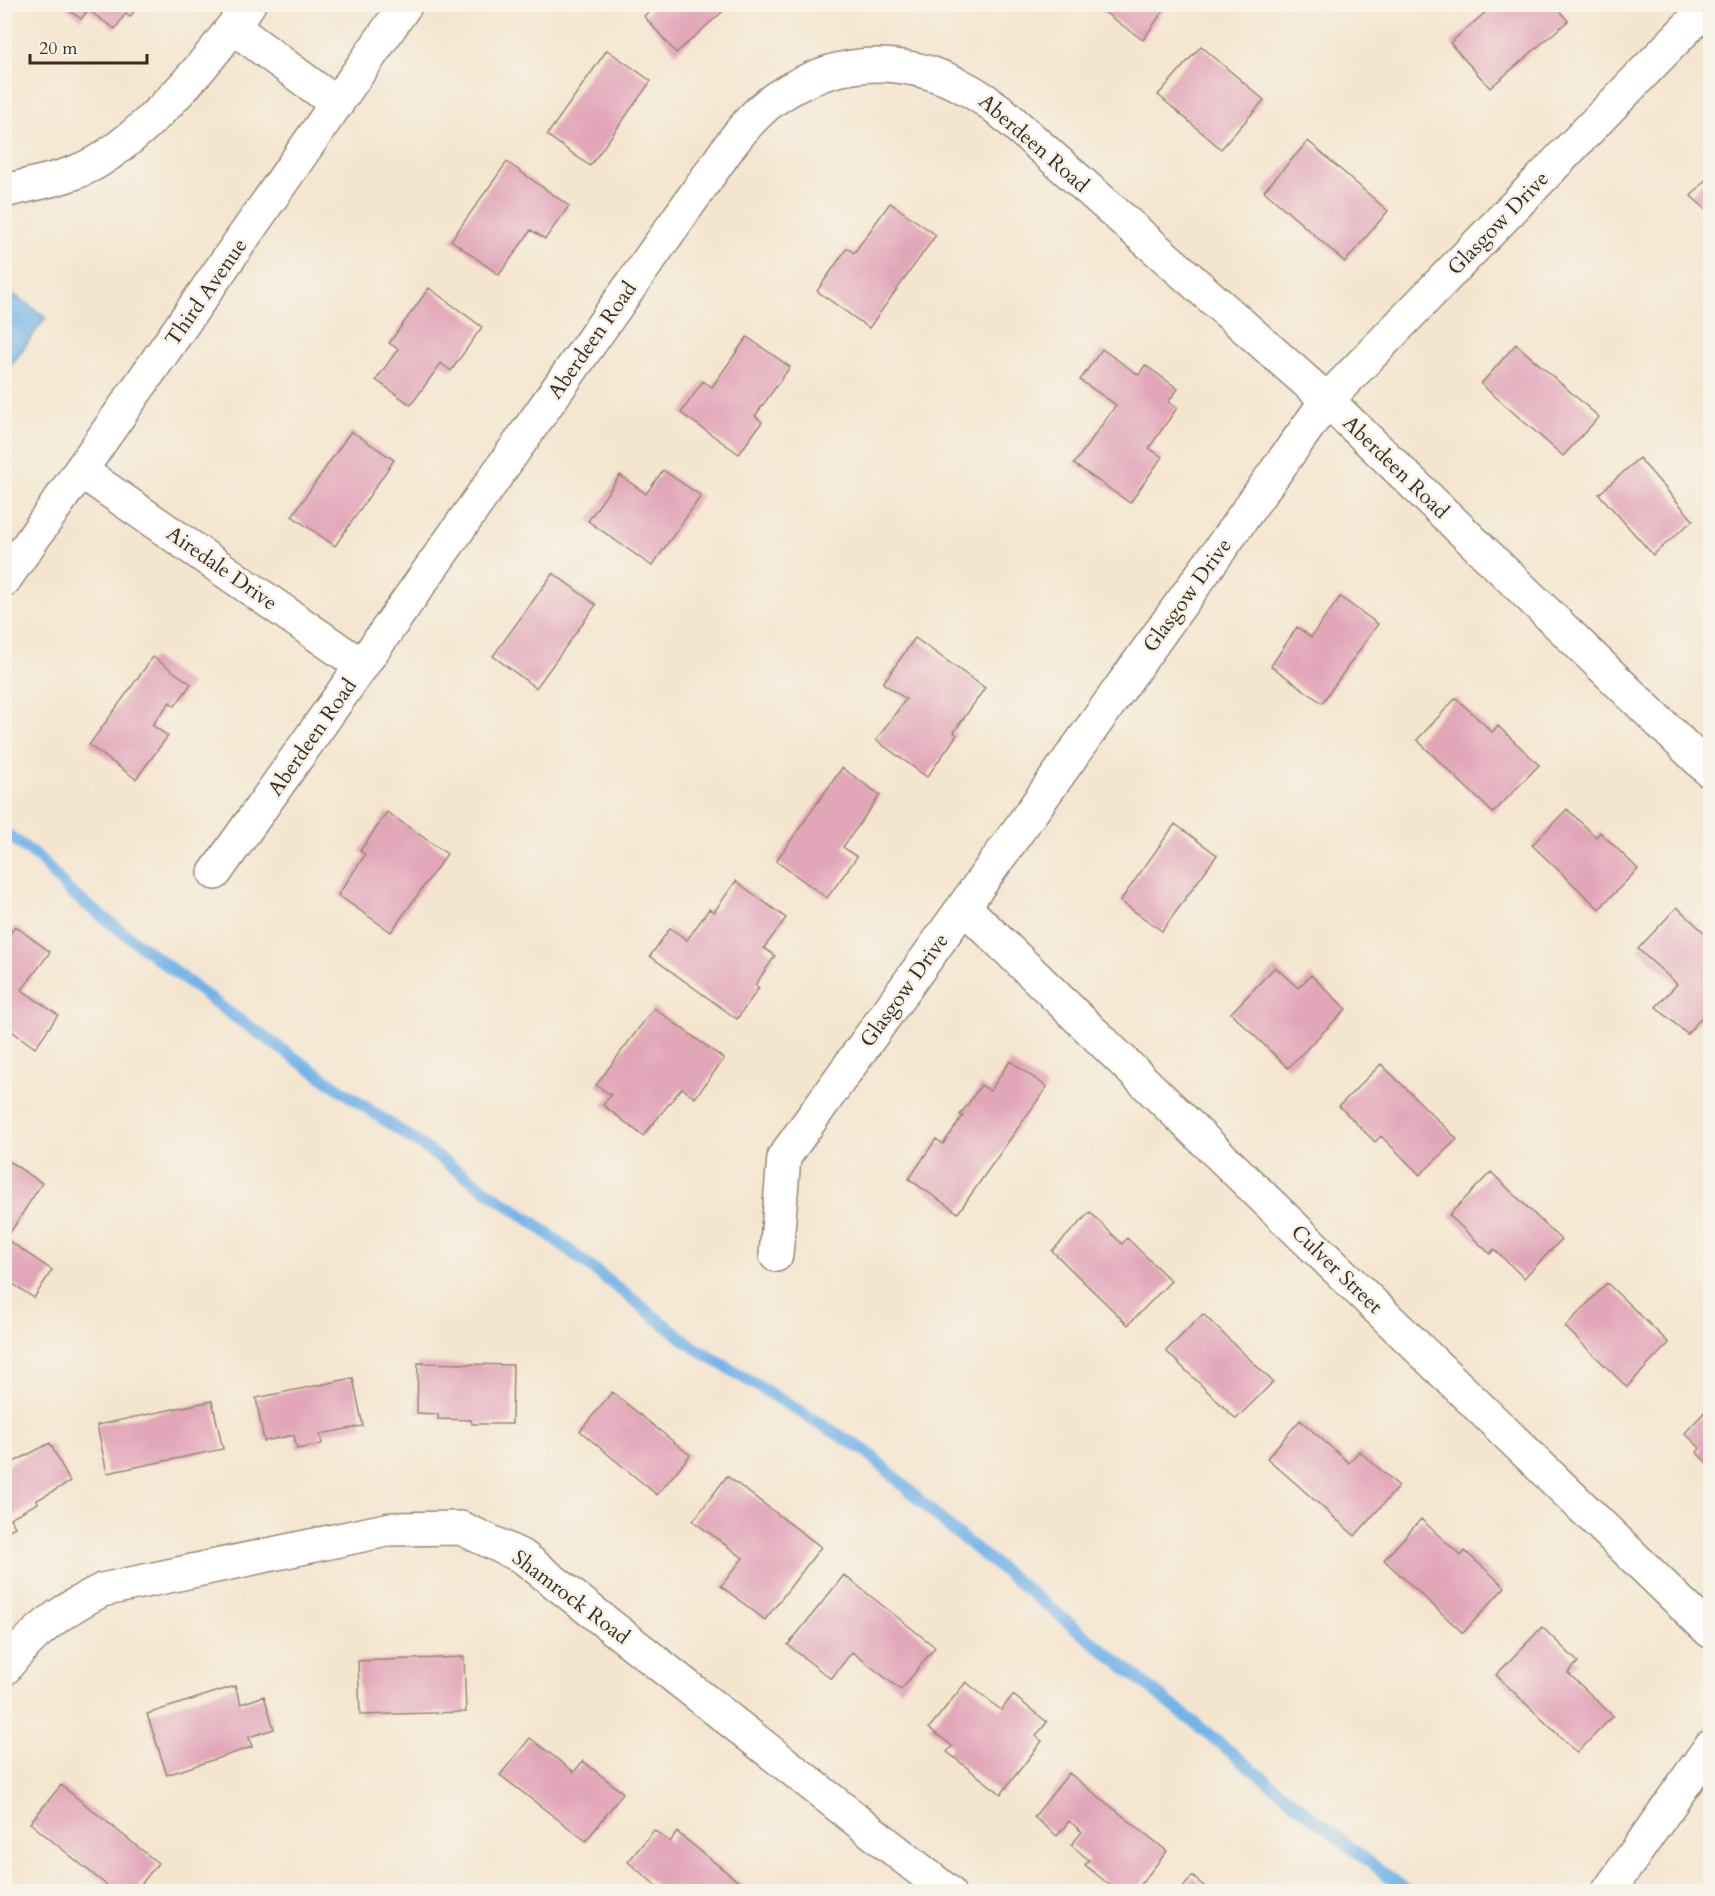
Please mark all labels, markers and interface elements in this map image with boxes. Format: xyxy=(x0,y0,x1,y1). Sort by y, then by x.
scale bar xyxy=(30,27,147,65)
text: 20 m xyxy=(39,36,78,61)
street label: Aberdeen Road xyxy=(972,87,1095,199)
street label: Glasgow Drive xyxy=(1441,165,1555,282)
street label: Third Avenue xyxy=(159,233,254,352)
street label: Aberdeen Road xyxy=(541,276,644,405)
street label: Aberdeen Road xyxy=(1336,409,1455,526)
street label: Airedale Drive xyxy=(160,519,283,617)
street label: Glasgow Drive xyxy=(1136,532,1239,658)
street label: Aberdeen Road xyxy=(261,673,364,802)
street label: Glasgow Drive xyxy=(853,927,956,1053)
street label: Culver Street xyxy=(1285,1218,1389,1321)
street label: Shamrock Road xyxy=(506,1544,636,1651)

